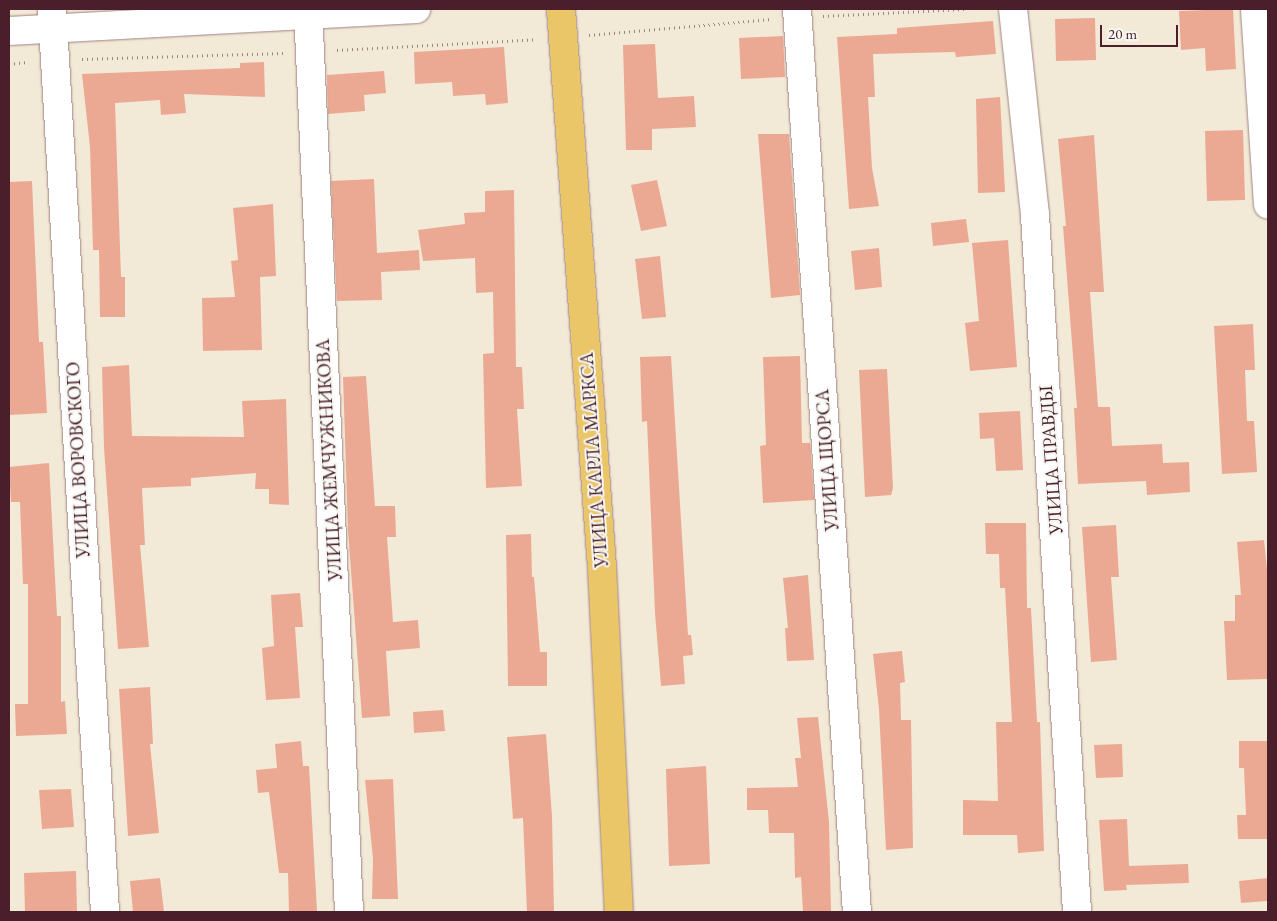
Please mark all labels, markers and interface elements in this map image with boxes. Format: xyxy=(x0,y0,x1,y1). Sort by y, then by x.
scale bar xyxy=(1102,15,1180,47)
text: 20 m xyxy=(1108,24,1137,43)
street label: УЛИЦА ЖЕМЧУЖНИКОВА xyxy=(311,338,347,582)
street label: УЛИЦА КАРЛА МАРКСА xyxy=(575,352,613,568)
street label: УЛИЦА ВОРОВСКОГО xyxy=(61,361,95,559)
street label: УЛИЦА ПРАВДЫ xyxy=(1034,384,1068,536)
street label: УЛИЦА ЩОРСА xyxy=(811,388,843,532)

